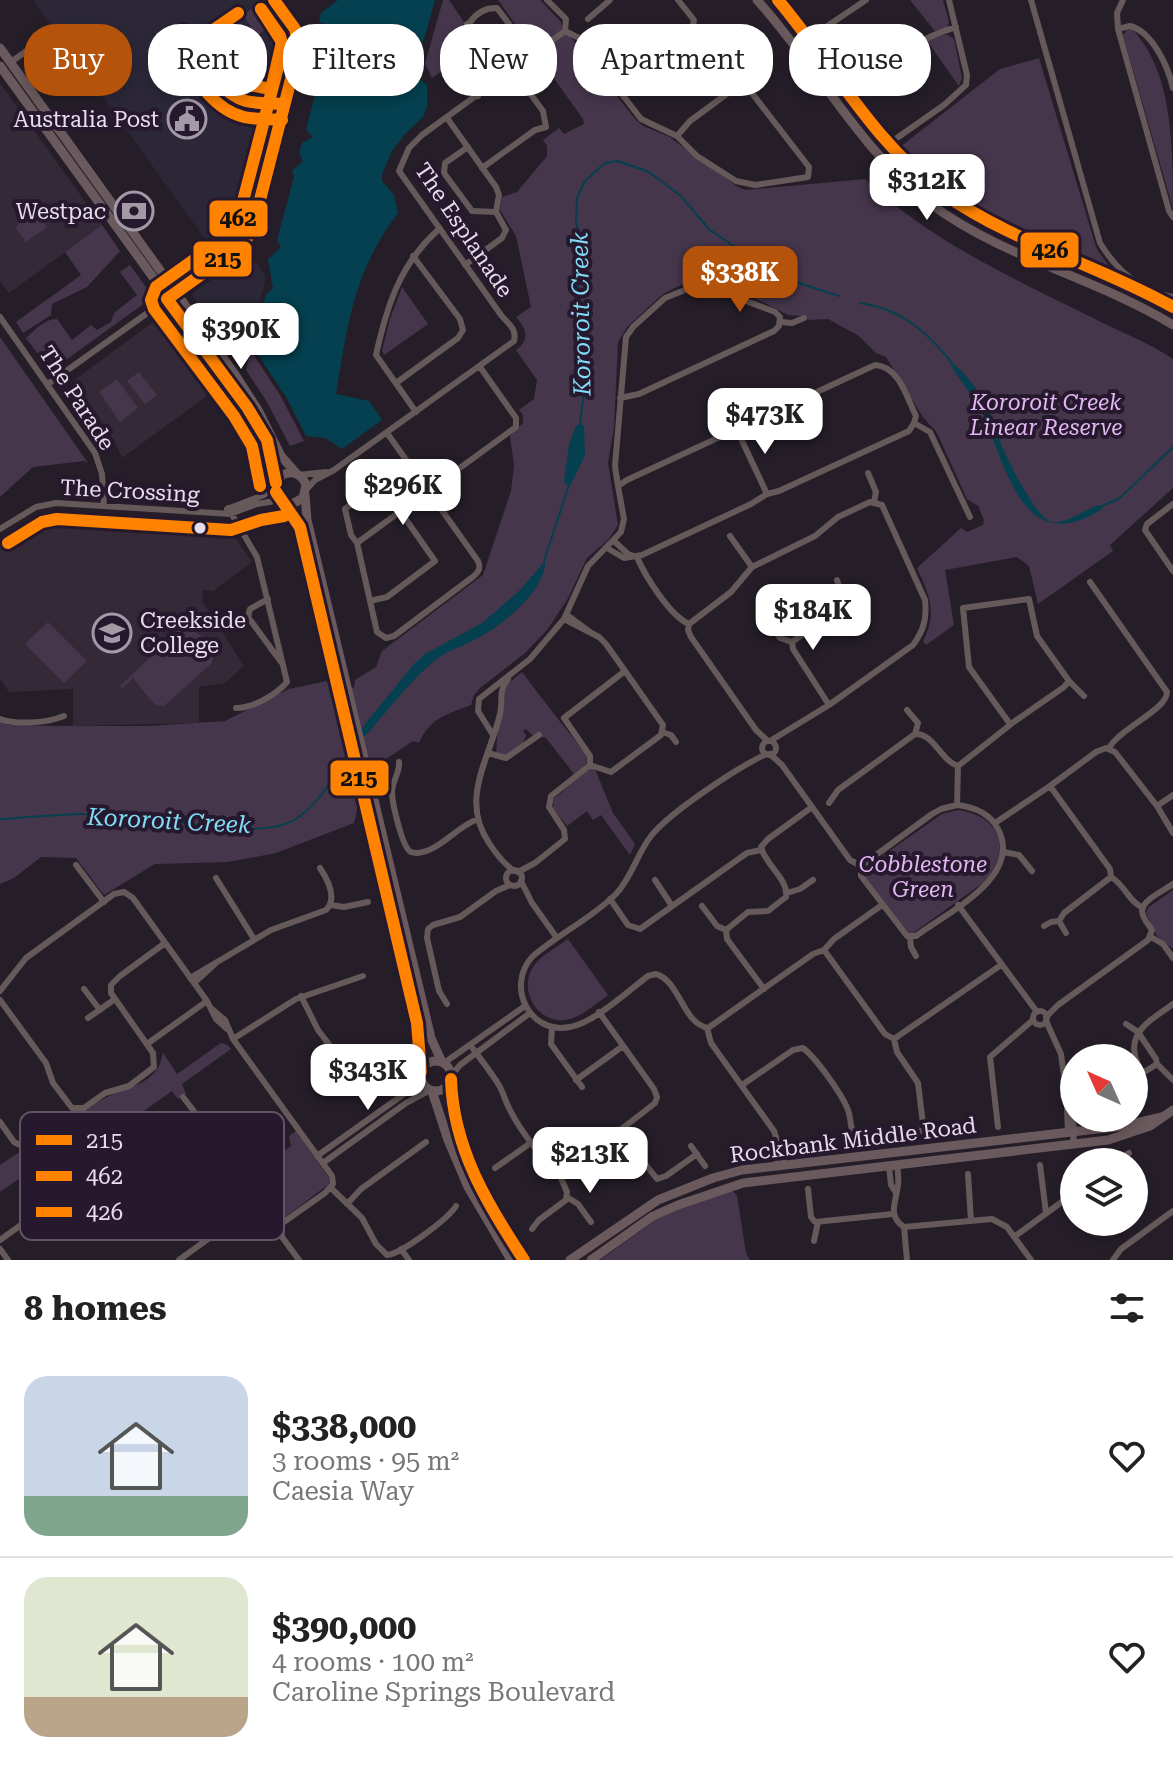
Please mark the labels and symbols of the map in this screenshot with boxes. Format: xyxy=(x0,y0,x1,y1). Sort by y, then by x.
public building icon: Australia Post xyxy=(166,98,208,140)
place label: Australia Post xyxy=(14,107,159,132)
pin: $312K xyxy=(871,154,983,222)
street label: The Esplanade xyxy=(410,158,518,302)
bank icon: Westpac xyxy=(113,190,155,232)
place label: Westpac xyxy=(16,199,106,224)
line badge: 462 xyxy=(208,199,269,238)
text: 462 xyxy=(220,206,256,231)
line badge: 426 xyxy=(1019,231,1080,269)
water label: Kororoit Creek xyxy=(566,232,596,397)
text: 426 xyxy=(1032,238,1068,263)
line badge: 215 xyxy=(192,240,253,278)
pin: $338K xyxy=(684,246,796,314)
text: 215 xyxy=(205,247,241,272)
pin: $390K xyxy=(185,303,297,371)
street label: The Parade xyxy=(34,341,120,455)
pin: $473K xyxy=(709,388,821,456)
park label: Kororoit Creek Linear Reserve xyxy=(969,390,1122,440)
pin: $296K xyxy=(347,459,459,527)
street label: The Crossing xyxy=(60,475,201,507)
unlabelled marker xyxy=(192,520,208,536)
pin: $184K xyxy=(757,584,869,652)
place label: Creekside College xyxy=(140,608,246,658)
school or university icon: Creekside College xyxy=(91,612,133,654)
line badge: 215 xyxy=(329,759,390,797)
text: 215 xyxy=(341,766,377,791)
water label: Kororoit Creek xyxy=(85,803,252,839)
park label: Cobblestone Green xyxy=(859,852,987,902)
pin: $343K xyxy=(312,1044,424,1112)
north arrow xyxy=(1060,1044,1148,1132)
legend xyxy=(20,1112,284,1240)
street label: Rockbank Middle Road xyxy=(728,1112,978,1168)
pin: $213K xyxy=(534,1127,646,1195)
text: 215 xyxy=(86,1128,123,1153)
text: 462 xyxy=(86,1164,123,1189)
text: 426 xyxy=(86,1200,123,1225)

